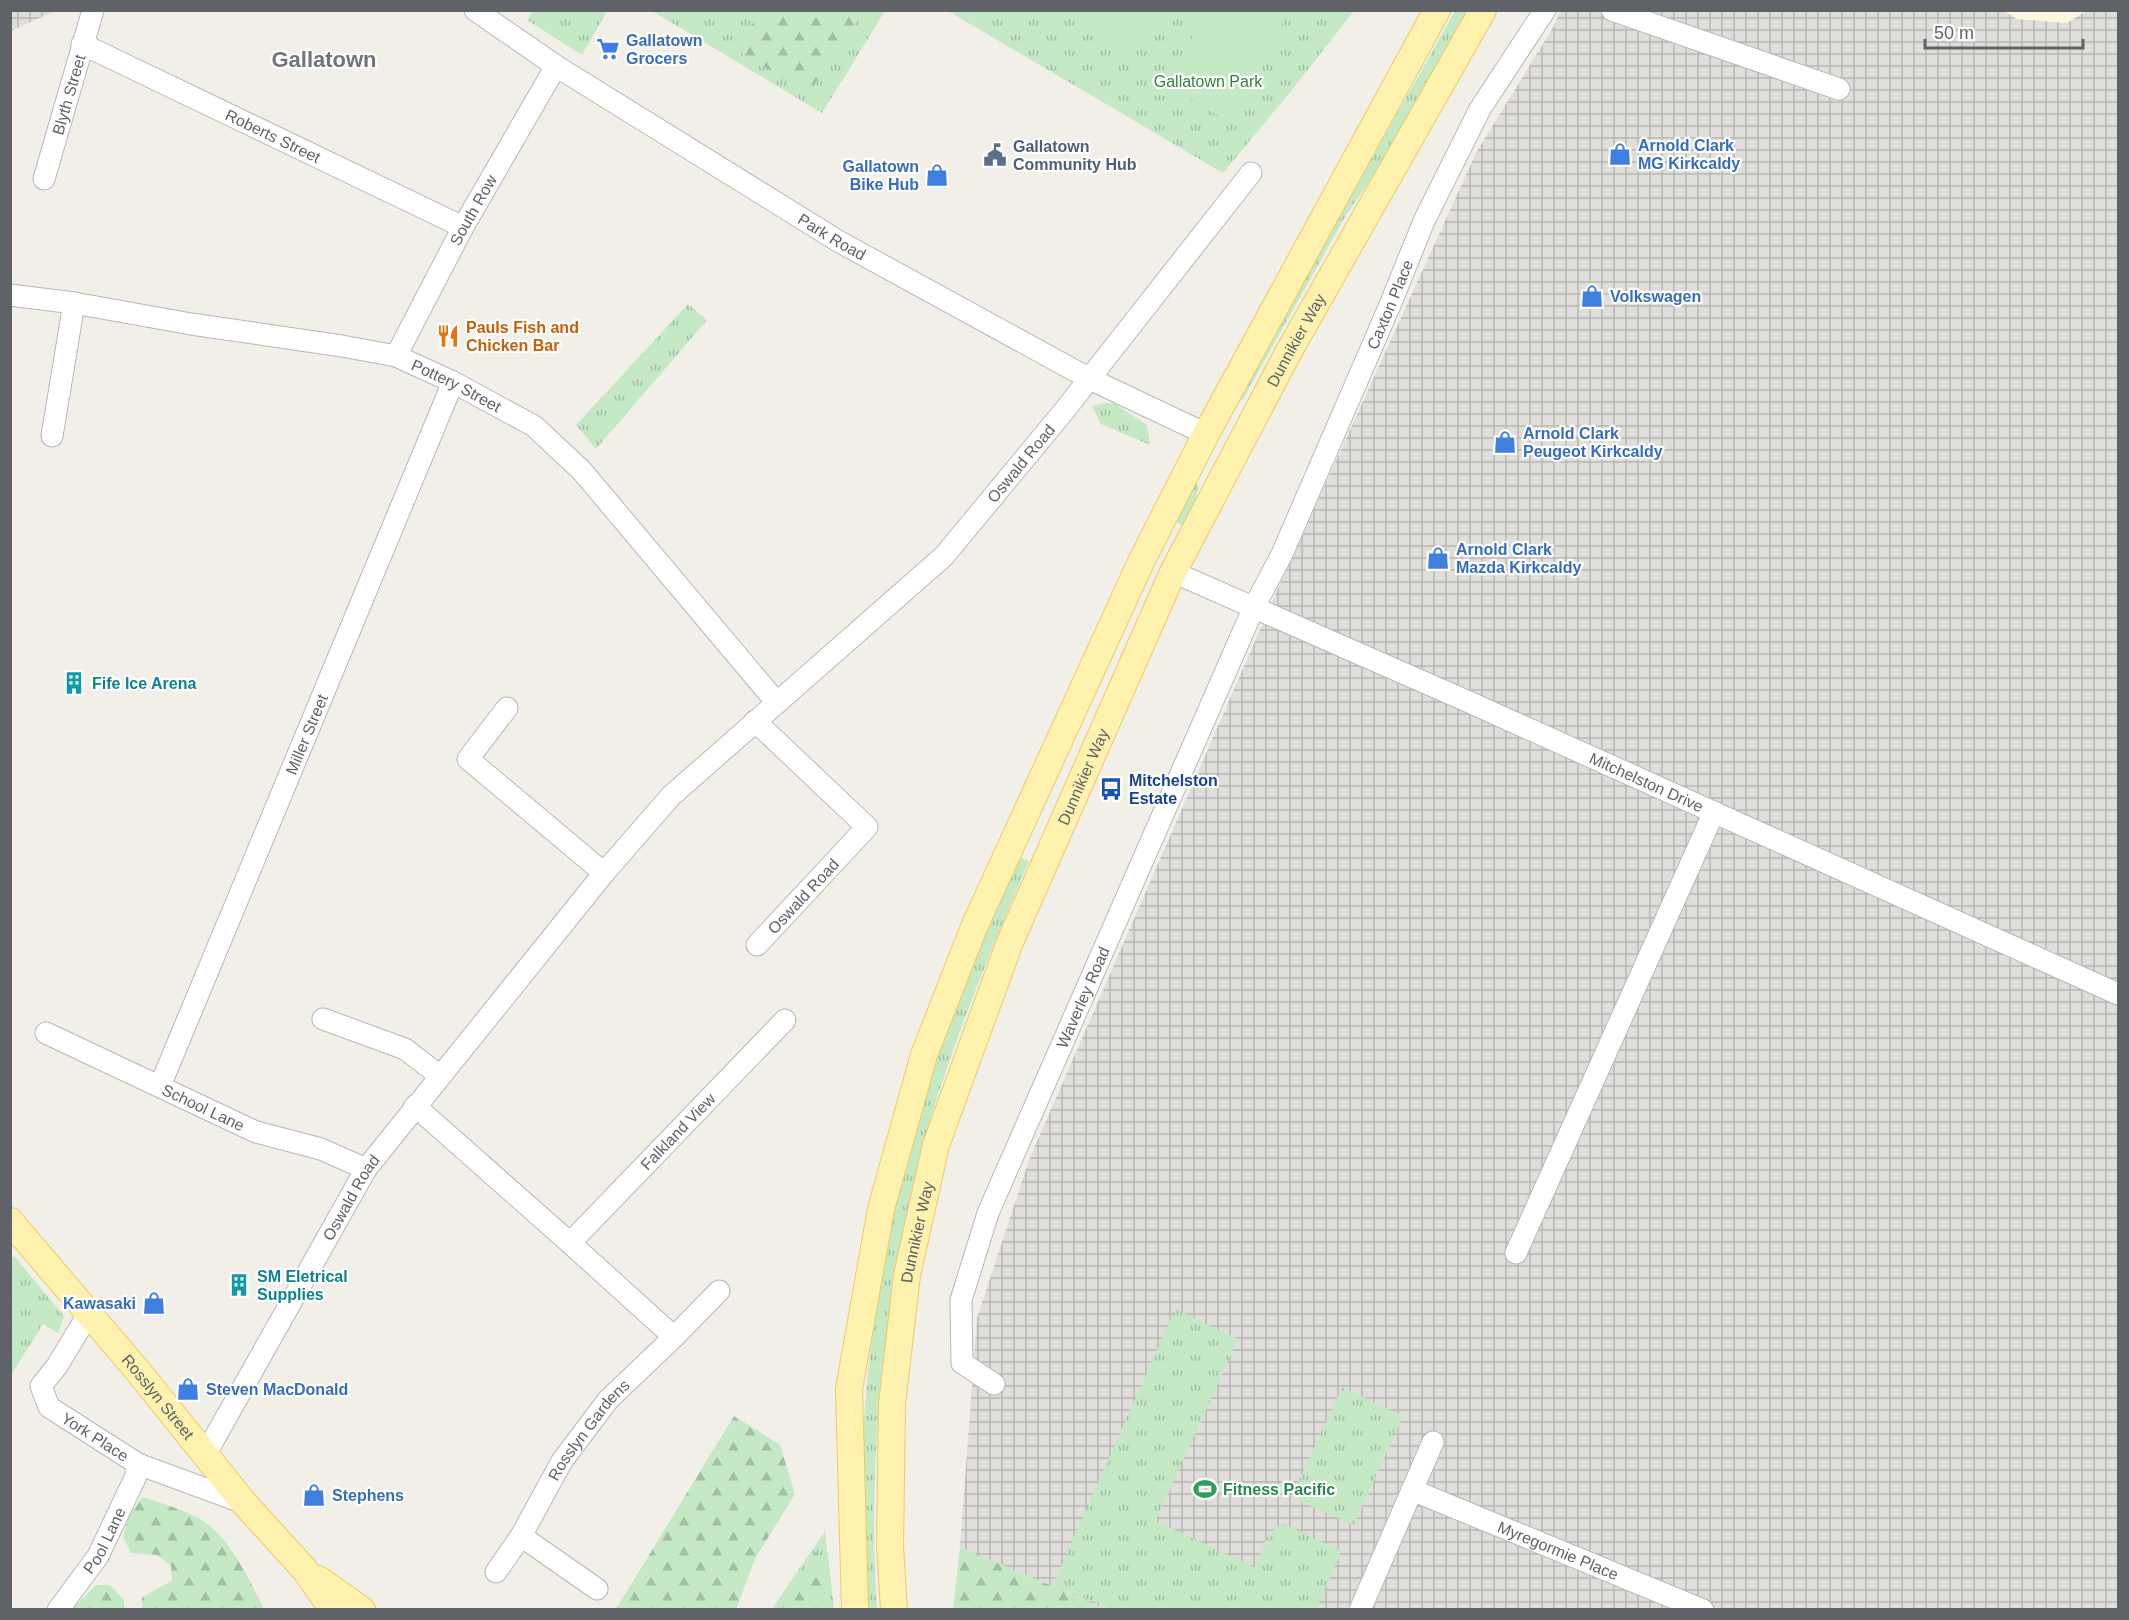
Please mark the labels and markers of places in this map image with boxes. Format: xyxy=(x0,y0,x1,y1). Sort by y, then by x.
place label: Gallatown Grocers xyxy=(626,32,702,67)
supermarket icon: Gallatown Grocers xyxy=(595,36,621,62)
place label: Arnold Clark MG Kirkcaldy xyxy=(1638,137,1740,172)
place label: Gallatown Community Hub xyxy=(1013,138,1137,173)
shop icon: Arnold Clark MG Kirkcaldy xyxy=(1607,141,1633,167)
public building icon: Gallatown Community Hub xyxy=(982,142,1008,168)
place label: Gallatown Bike Hub xyxy=(843,158,919,193)
shop icon: Gallatown Bike Hub xyxy=(924,162,950,188)
shop icon: Volkswagen xyxy=(1579,283,1605,309)
place label: Volkswagen xyxy=(1610,288,1701,305)
place label: Pauls Fish and Chicken Bar xyxy=(466,319,579,354)
restaurant icon: Pauls Fish and Chicken Bar xyxy=(435,323,461,349)
place label: Arnold Clark Peugeot Kirkcaldy xyxy=(1523,425,1663,460)
shop icon: Arnold Clark Peugeot Kirkcaldy xyxy=(1492,429,1518,455)
place label: Arnold Clark Mazda Kirkcaldy xyxy=(1456,541,1581,576)
shop icon: Arnold Clark Mazda Kirkcaldy xyxy=(1425,545,1451,571)
building icon: Fife Ice Arena xyxy=(61,670,87,696)
place label: Fife Ice Arena xyxy=(92,675,196,692)
place label: Mitchelston Estate xyxy=(1129,772,1218,807)
bus stop icon: Mitchelston Estate xyxy=(1098,776,1124,802)
place label: SM Eletrical Supplies xyxy=(257,1268,348,1303)
building icon: SM Eletrical Supplies xyxy=(226,1272,252,1298)
shop icon: Kawasaki xyxy=(141,1290,167,1316)
place label: Kawasaki xyxy=(63,1295,136,1312)
shop icon: Steven MacDonald xyxy=(175,1376,201,1402)
place label: Steven MacDonald xyxy=(206,1381,348,1398)
sports icon: Fitness Pacific xyxy=(1192,1476,1218,1502)
place label: Fitness Pacific xyxy=(1223,1481,1335,1498)
shop icon: Stephens xyxy=(301,1482,327,1508)
place label: Stephens xyxy=(332,1487,404,1504)

